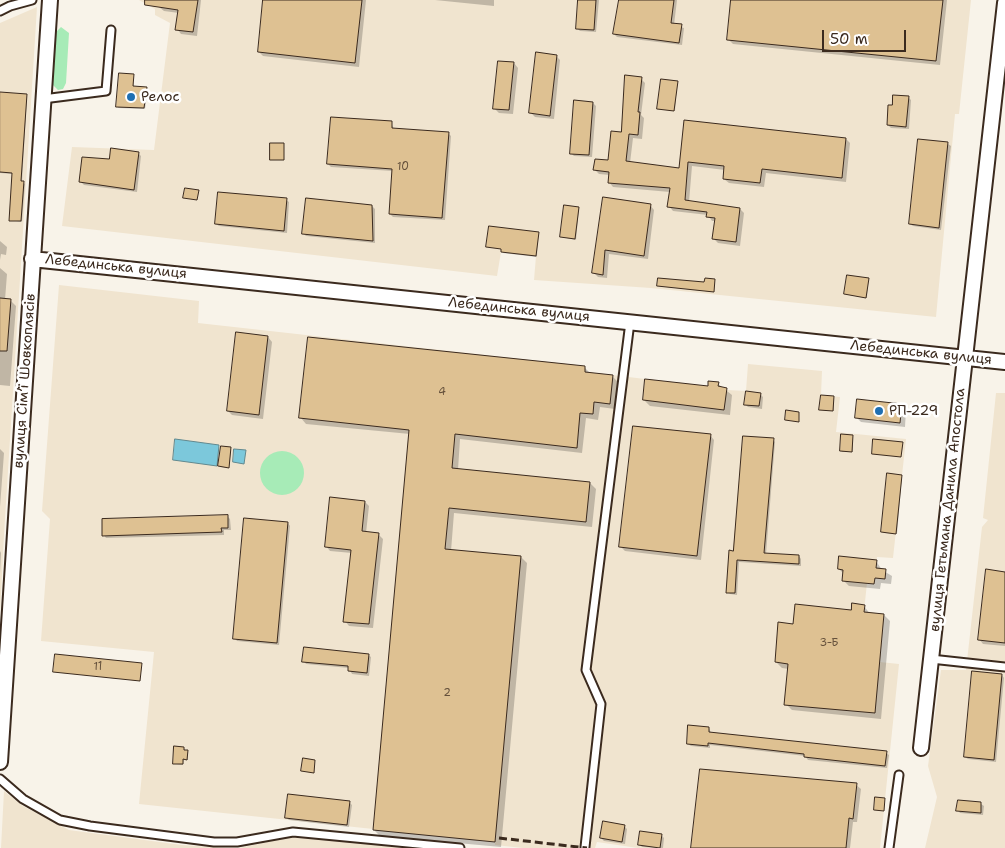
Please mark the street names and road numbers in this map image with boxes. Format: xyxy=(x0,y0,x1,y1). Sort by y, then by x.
street label: Лебединська вулиця xyxy=(44,251,188,283)
street label: вулиця Сімʼї Шовкоплясів xyxy=(11,293,39,469)
street label: Лебединська вулиця xyxy=(447,294,591,326)
street label: Лебединська вулиця xyxy=(849,337,993,369)
street label: вулиця Гетьмана Данила Апостола xyxy=(927,387,969,633)

